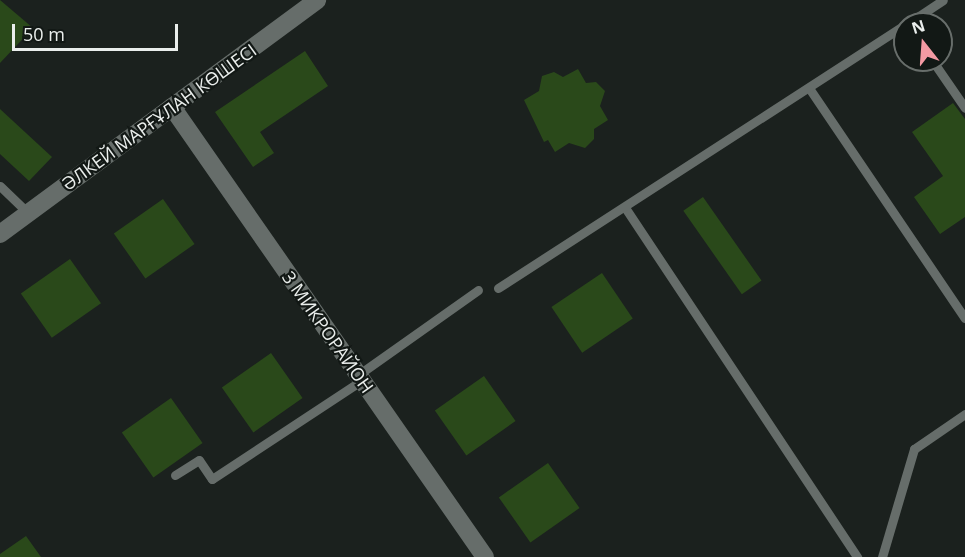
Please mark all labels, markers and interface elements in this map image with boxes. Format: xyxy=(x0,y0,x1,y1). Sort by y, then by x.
scale bar xyxy=(15,12,182,50)
north arrow xyxy=(893,12,953,72)
text: N xyxy=(909,14,928,39)
text: 50 m xyxy=(23,22,65,46)
street label: ӘЛКЕЙ МАРҒҰЛАН КӨШЕСІ xyxy=(58,39,260,195)
street label: 3 МИКРОРАЙОН xyxy=(278,267,378,397)

